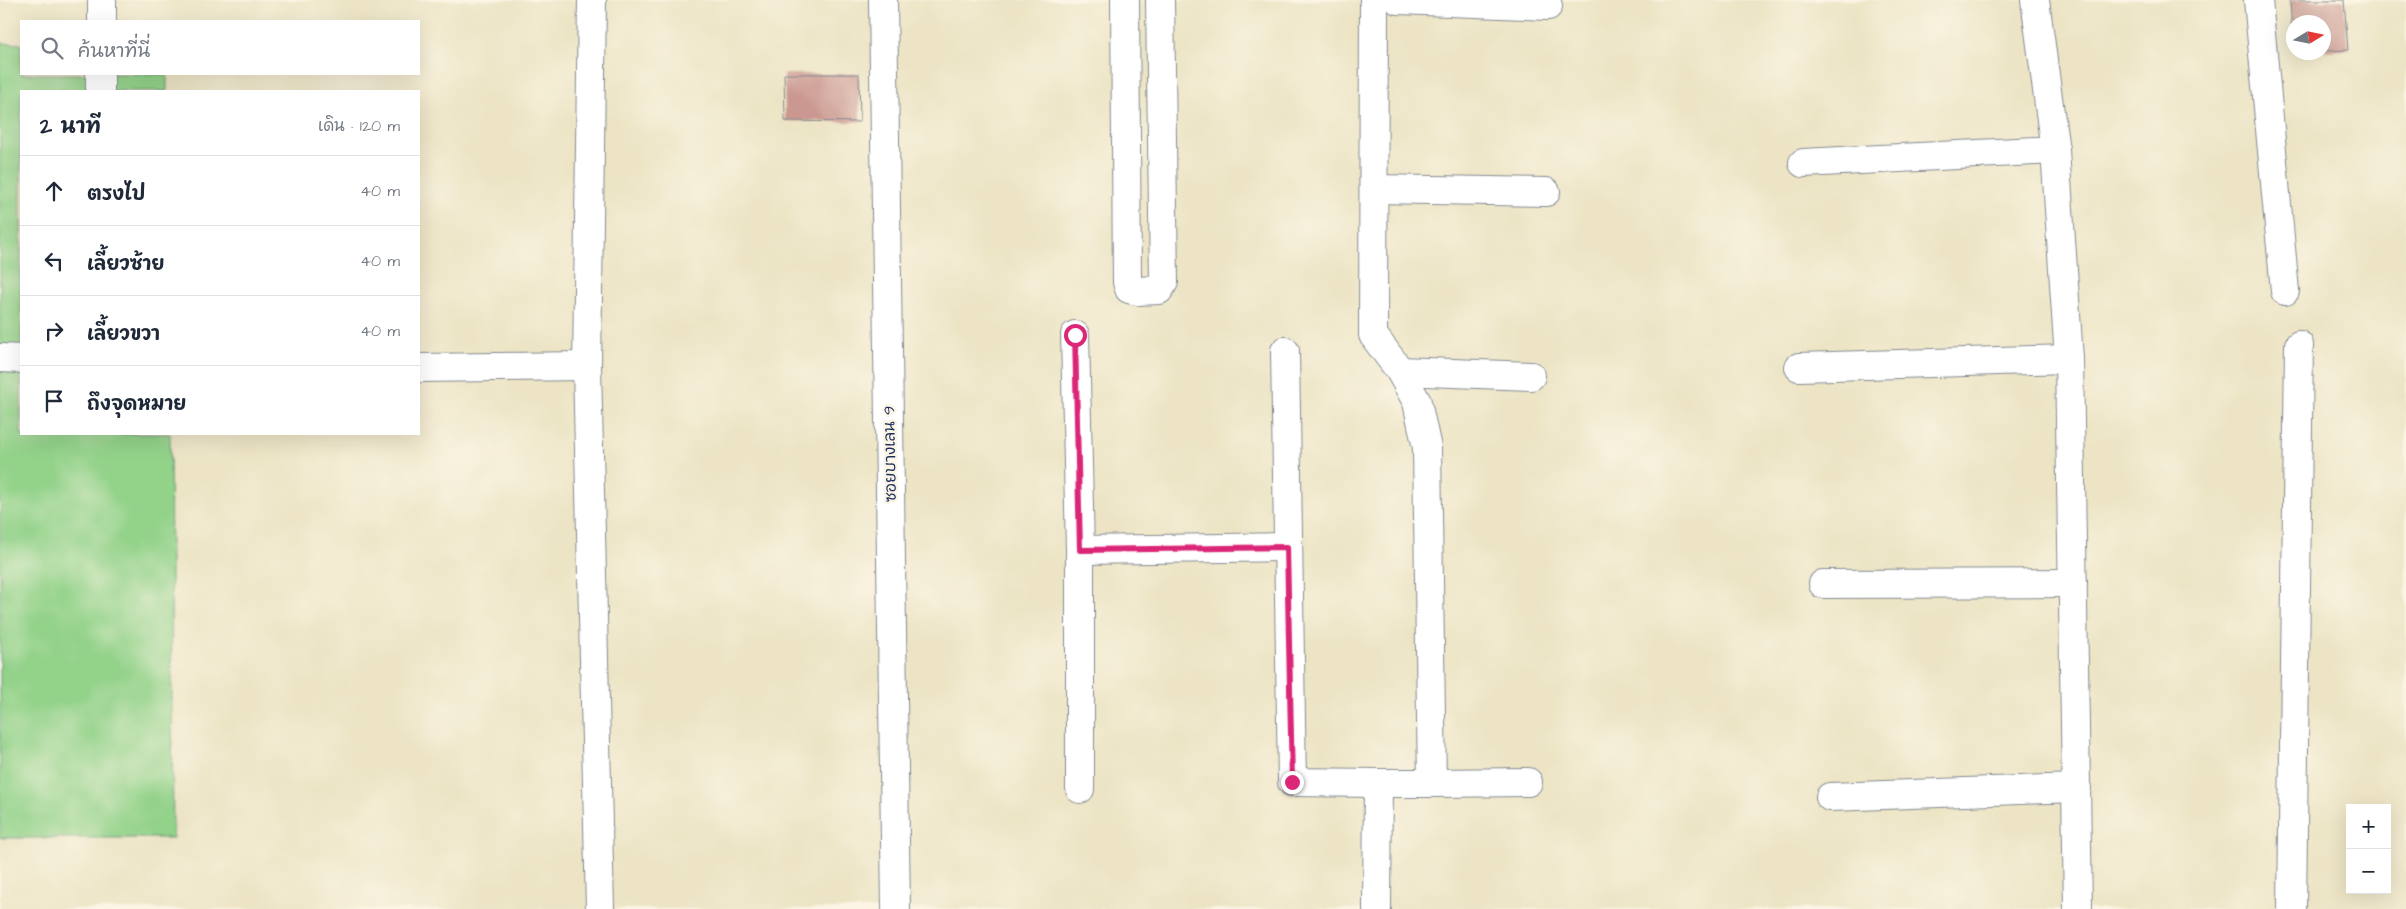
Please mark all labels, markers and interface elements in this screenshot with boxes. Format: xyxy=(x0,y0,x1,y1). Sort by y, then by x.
north arrow xyxy=(2286,15,2331,60)
search box xyxy=(20,20,420,75)
icon: search xyxy=(38,34,66,62)
text: ค้นหาที่นี่ xyxy=(78,38,150,65)
text: 2 นาที xyxy=(40,112,101,141)
text: เดิน · 120 m xyxy=(318,115,400,137)
icon: ahead xyxy=(40,177,68,205)
text: 40 m xyxy=(360,180,400,202)
text: ตรงไป xyxy=(87,181,145,208)
icon: left xyxy=(40,247,68,275)
text: 40 m xyxy=(360,250,400,272)
text: เลี้ยวซ้าย xyxy=(87,251,164,278)
icon: right xyxy=(40,317,68,345)
text: 40 m xyxy=(360,320,400,342)
text: เลี้ยวขวา xyxy=(87,321,160,348)
route start xyxy=(1064,324,1087,347)
icon: arrive xyxy=(40,387,68,415)
text: ถึงจุดหมาย xyxy=(87,391,186,418)
street label: ซอยบางเลน 9 xyxy=(878,406,902,502)
route end xyxy=(1281,771,1304,794)
map controls xyxy=(2346,804,2391,894)
button: + xyxy=(2346,804,2391,849)
button: − xyxy=(2346,849,2391,894)

